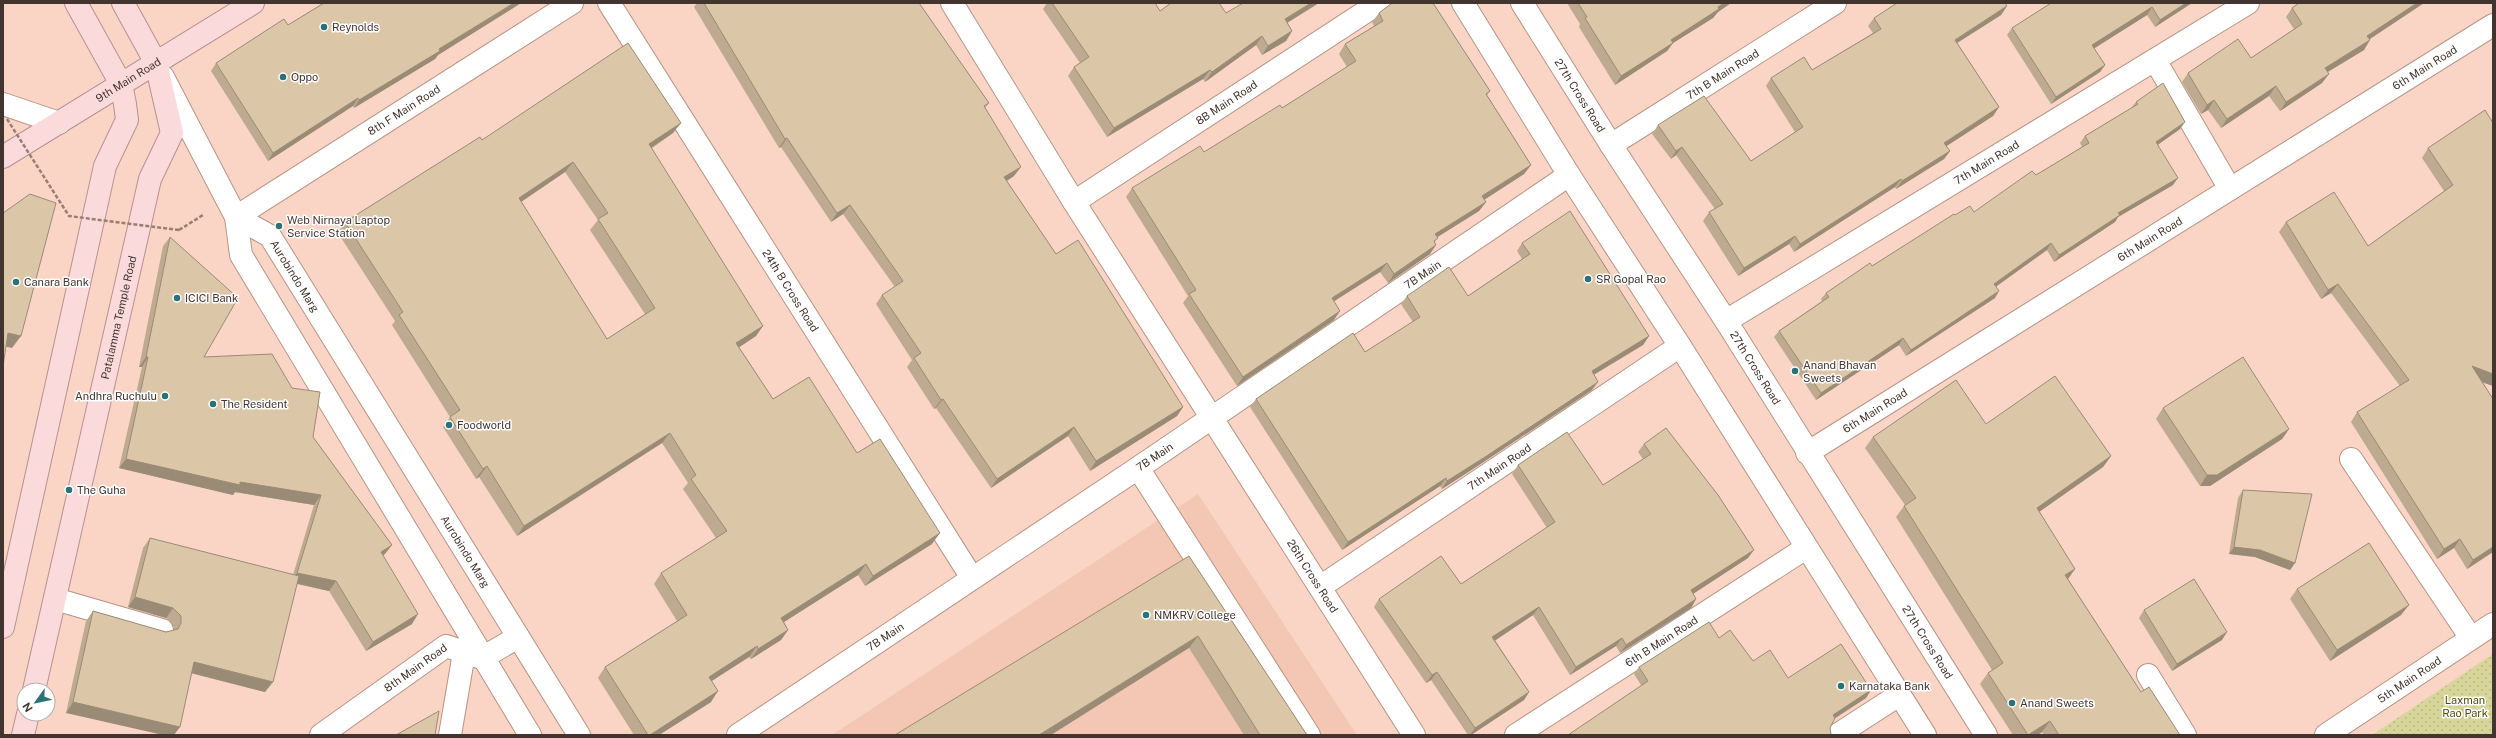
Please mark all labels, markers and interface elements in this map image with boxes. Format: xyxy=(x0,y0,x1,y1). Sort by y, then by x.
place label: Reynolds xyxy=(332,21,379,33)
marker: Reynolds xyxy=(319,22,329,32)
street label: 6th Main Road xyxy=(2390,43,2459,92)
street label: 7th B Main Road xyxy=(1684,47,1761,102)
street label: 9th Main Road xyxy=(94,55,163,104)
street label: 27th Cross Road xyxy=(1552,56,1607,134)
place label: Oppo xyxy=(291,71,318,83)
marker: Oppo xyxy=(278,72,288,82)
street label: 8B Main Road xyxy=(1193,78,1259,127)
street label: 8th F Main Road xyxy=(365,83,442,138)
street label: 7th Main Road xyxy=(1952,138,2021,187)
place label: Web Nirnaya Laptop Service Station xyxy=(287,214,390,239)
street label: 6th Main Road xyxy=(2115,214,2184,264)
marker: Web Nirnaya Laptop Service Station xyxy=(274,221,284,231)
street label: Aurobindo Marg xyxy=(268,238,322,314)
street label: 24th B Cross Road xyxy=(760,247,821,334)
street label: Patalamma Temple Road xyxy=(99,255,138,380)
street label: 7B Main xyxy=(1402,258,1443,291)
place label: SR Gopal Rao xyxy=(1596,273,1666,285)
marker: SR Gopal Rao xyxy=(1583,274,1593,284)
place label: Canara Bank xyxy=(24,276,89,288)
marker: Canara Bank xyxy=(11,277,21,287)
place label: ICICI Bank xyxy=(185,292,238,304)
marker: ICICI Bank xyxy=(172,293,182,303)
street label: 27th Cross Road xyxy=(1728,329,1783,407)
place label: Anand Bhavan Sweets xyxy=(1803,359,1876,384)
marker: Anand Bhavan Sweets xyxy=(1790,366,1800,376)
street label: 6th Main Road xyxy=(1840,386,1909,435)
place label: Andhra Ruchulu xyxy=(75,390,157,402)
marker: Andhra Ruchulu xyxy=(160,391,170,401)
place label: The Resident xyxy=(221,398,288,410)
marker: The Resident xyxy=(208,399,218,409)
place label: Foodworld xyxy=(457,419,511,431)
marker: Foodworld xyxy=(444,420,454,430)
street label: 7B Main xyxy=(1134,440,1175,473)
street label: 7th Main Road xyxy=(1466,441,1533,492)
place label: The Guha xyxy=(77,484,126,496)
marker: The Guha xyxy=(64,485,74,495)
street label: Aurobindo Marg xyxy=(439,513,492,590)
street label: 26th Cross Road xyxy=(1285,537,1340,615)
street label: 27th Cross Road xyxy=(1900,603,1955,681)
place label: NMKRV College xyxy=(1154,609,1236,621)
marker: NMKRV College xyxy=(1141,610,1151,620)
street label: 6th B Main Road xyxy=(1623,613,1700,669)
street label: 7B Main xyxy=(865,620,906,653)
street label: 8th Main Road xyxy=(382,641,449,694)
street label: 5th Main Road xyxy=(2375,654,2443,705)
place label: Karnataka Bank xyxy=(1849,680,1930,692)
marker: Karnataka Bank xyxy=(1836,681,1846,691)
north arrow xyxy=(16,682,56,722)
park label: Laxman Rao Park xyxy=(2442,694,2488,719)
place label: Anand Sweets xyxy=(2020,697,2094,709)
marker: Anand Sweets xyxy=(2007,698,2017,708)
text: N xyxy=(20,701,35,714)

